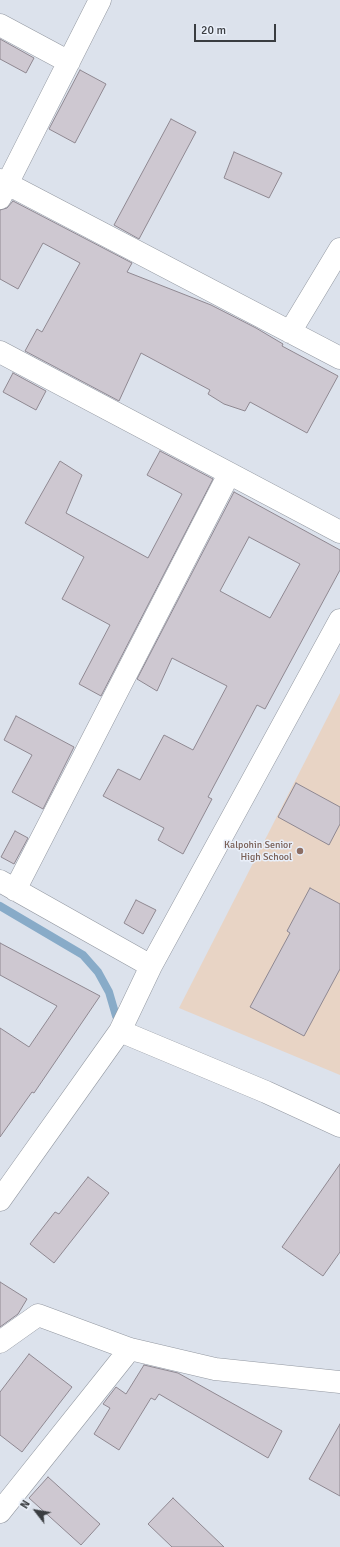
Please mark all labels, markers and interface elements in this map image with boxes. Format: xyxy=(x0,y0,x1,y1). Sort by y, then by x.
scale bar xyxy=(196,16,278,42)
text: 20 m xyxy=(201,23,226,38)
place label: Kalpohin Senior High School xyxy=(224,839,292,862)
marker: Kalpohin Senior High School xyxy=(295,846,305,856)
north arrow xyxy=(16,1491,56,1531)
text: N xyxy=(18,1498,33,1511)

